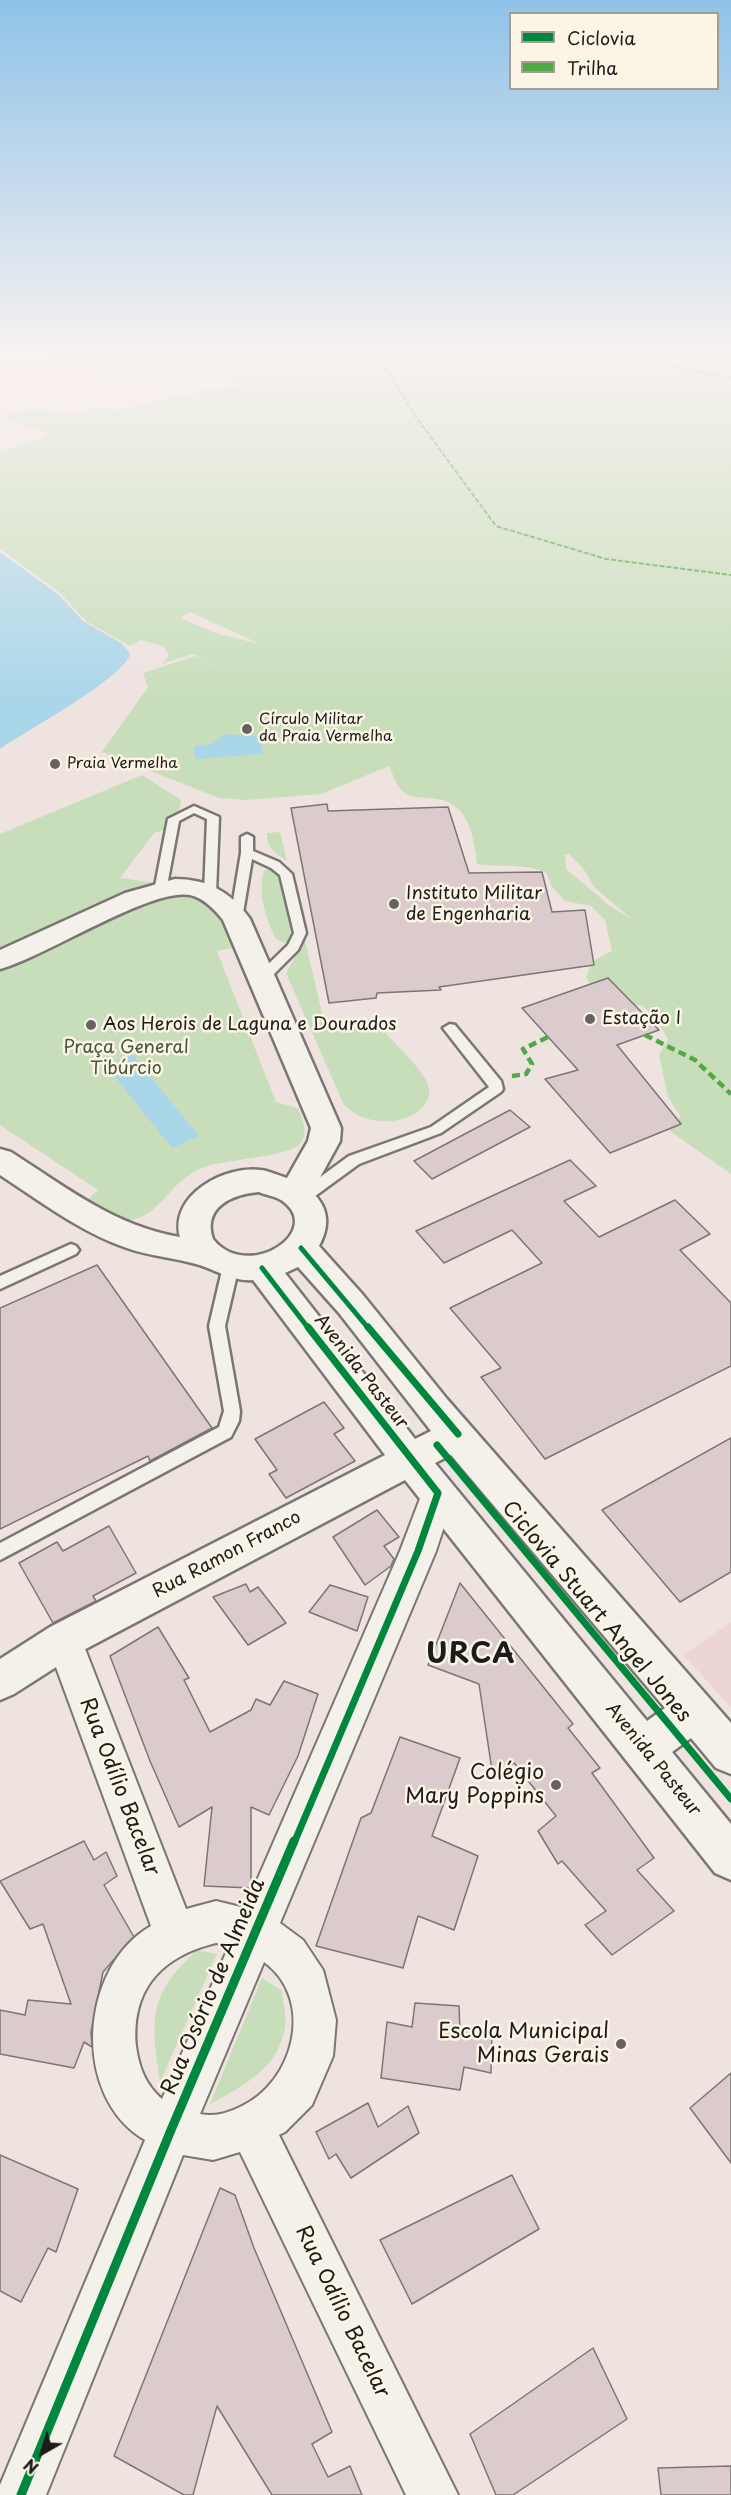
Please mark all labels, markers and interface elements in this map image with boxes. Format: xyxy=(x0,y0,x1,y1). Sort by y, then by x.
legend xyxy=(509,12,719,90)
text: Ciclovia xyxy=(567,24,636,51)
text: Trilha xyxy=(567,54,617,81)
place label: Círculo Militar da Praia Vermelha xyxy=(259,711,392,746)
marker: Círculo Militar da Praia Vermelha xyxy=(240,722,254,736)
place label: Praia Vermelha xyxy=(67,755,178,773)
marker: Praia Vermelha xyxy=(48,757,62,771)
place label: Instituto Militar de Engenharia xyxy=(406,883,542,926)
marker: Instituto Militar de Engenharia xyxy=(387,897,401,911)
place label: Estação I xyxy=(602,1008,681,1030)
marker: Estação I xyxy=(583,1012,597,1026)
place label: Aos Herois de Laguna e Dourados xyxy=(103,1014,396,1036)
marker: Aos Herois de Laguna e Dourados xyxy=(84,1018,98,1032)
park label: Praça General Tibúrcio xyxy=(63,1037,189,1080)
street label: Avenida Pasteur xyxy=(310,1310,412,1434)
street label: Ciclovia Stuart Angel Jones xyxy=(496,1496,696,1728)
street label: Rua Ramon Franco xyxy=(149,1507,305,1603)
district label: URCA xyxy=(426,1638,516,1672)
street label: Rua Odílio Bacelar xyxy=(73,1695,165,1879)
street label: Avenida Pasteur xyxy=(601,1699,705,1821)
place label: Colégio Mary Poppins xyxy=(405,1760,544,1810)
marker: Colégio Mary Poppins xyxy=(549,1778,563,1792)
street label: Rua Osório de Almeida xyxy=(157,1875,271,2099)
place label: Escola Municipal Minas Gerais xyxy=(438,2019,609,2069)
marker: Escola Municipal Minas Gerais xyxy=(614,2037,628,2051)
street label: Rua Odílio Bacelar xyxy=(289,2222,395,2402)
north arrow xyxy=(12,2423,72,2483)
text: N xyxy=(18,2454,43,2480)

